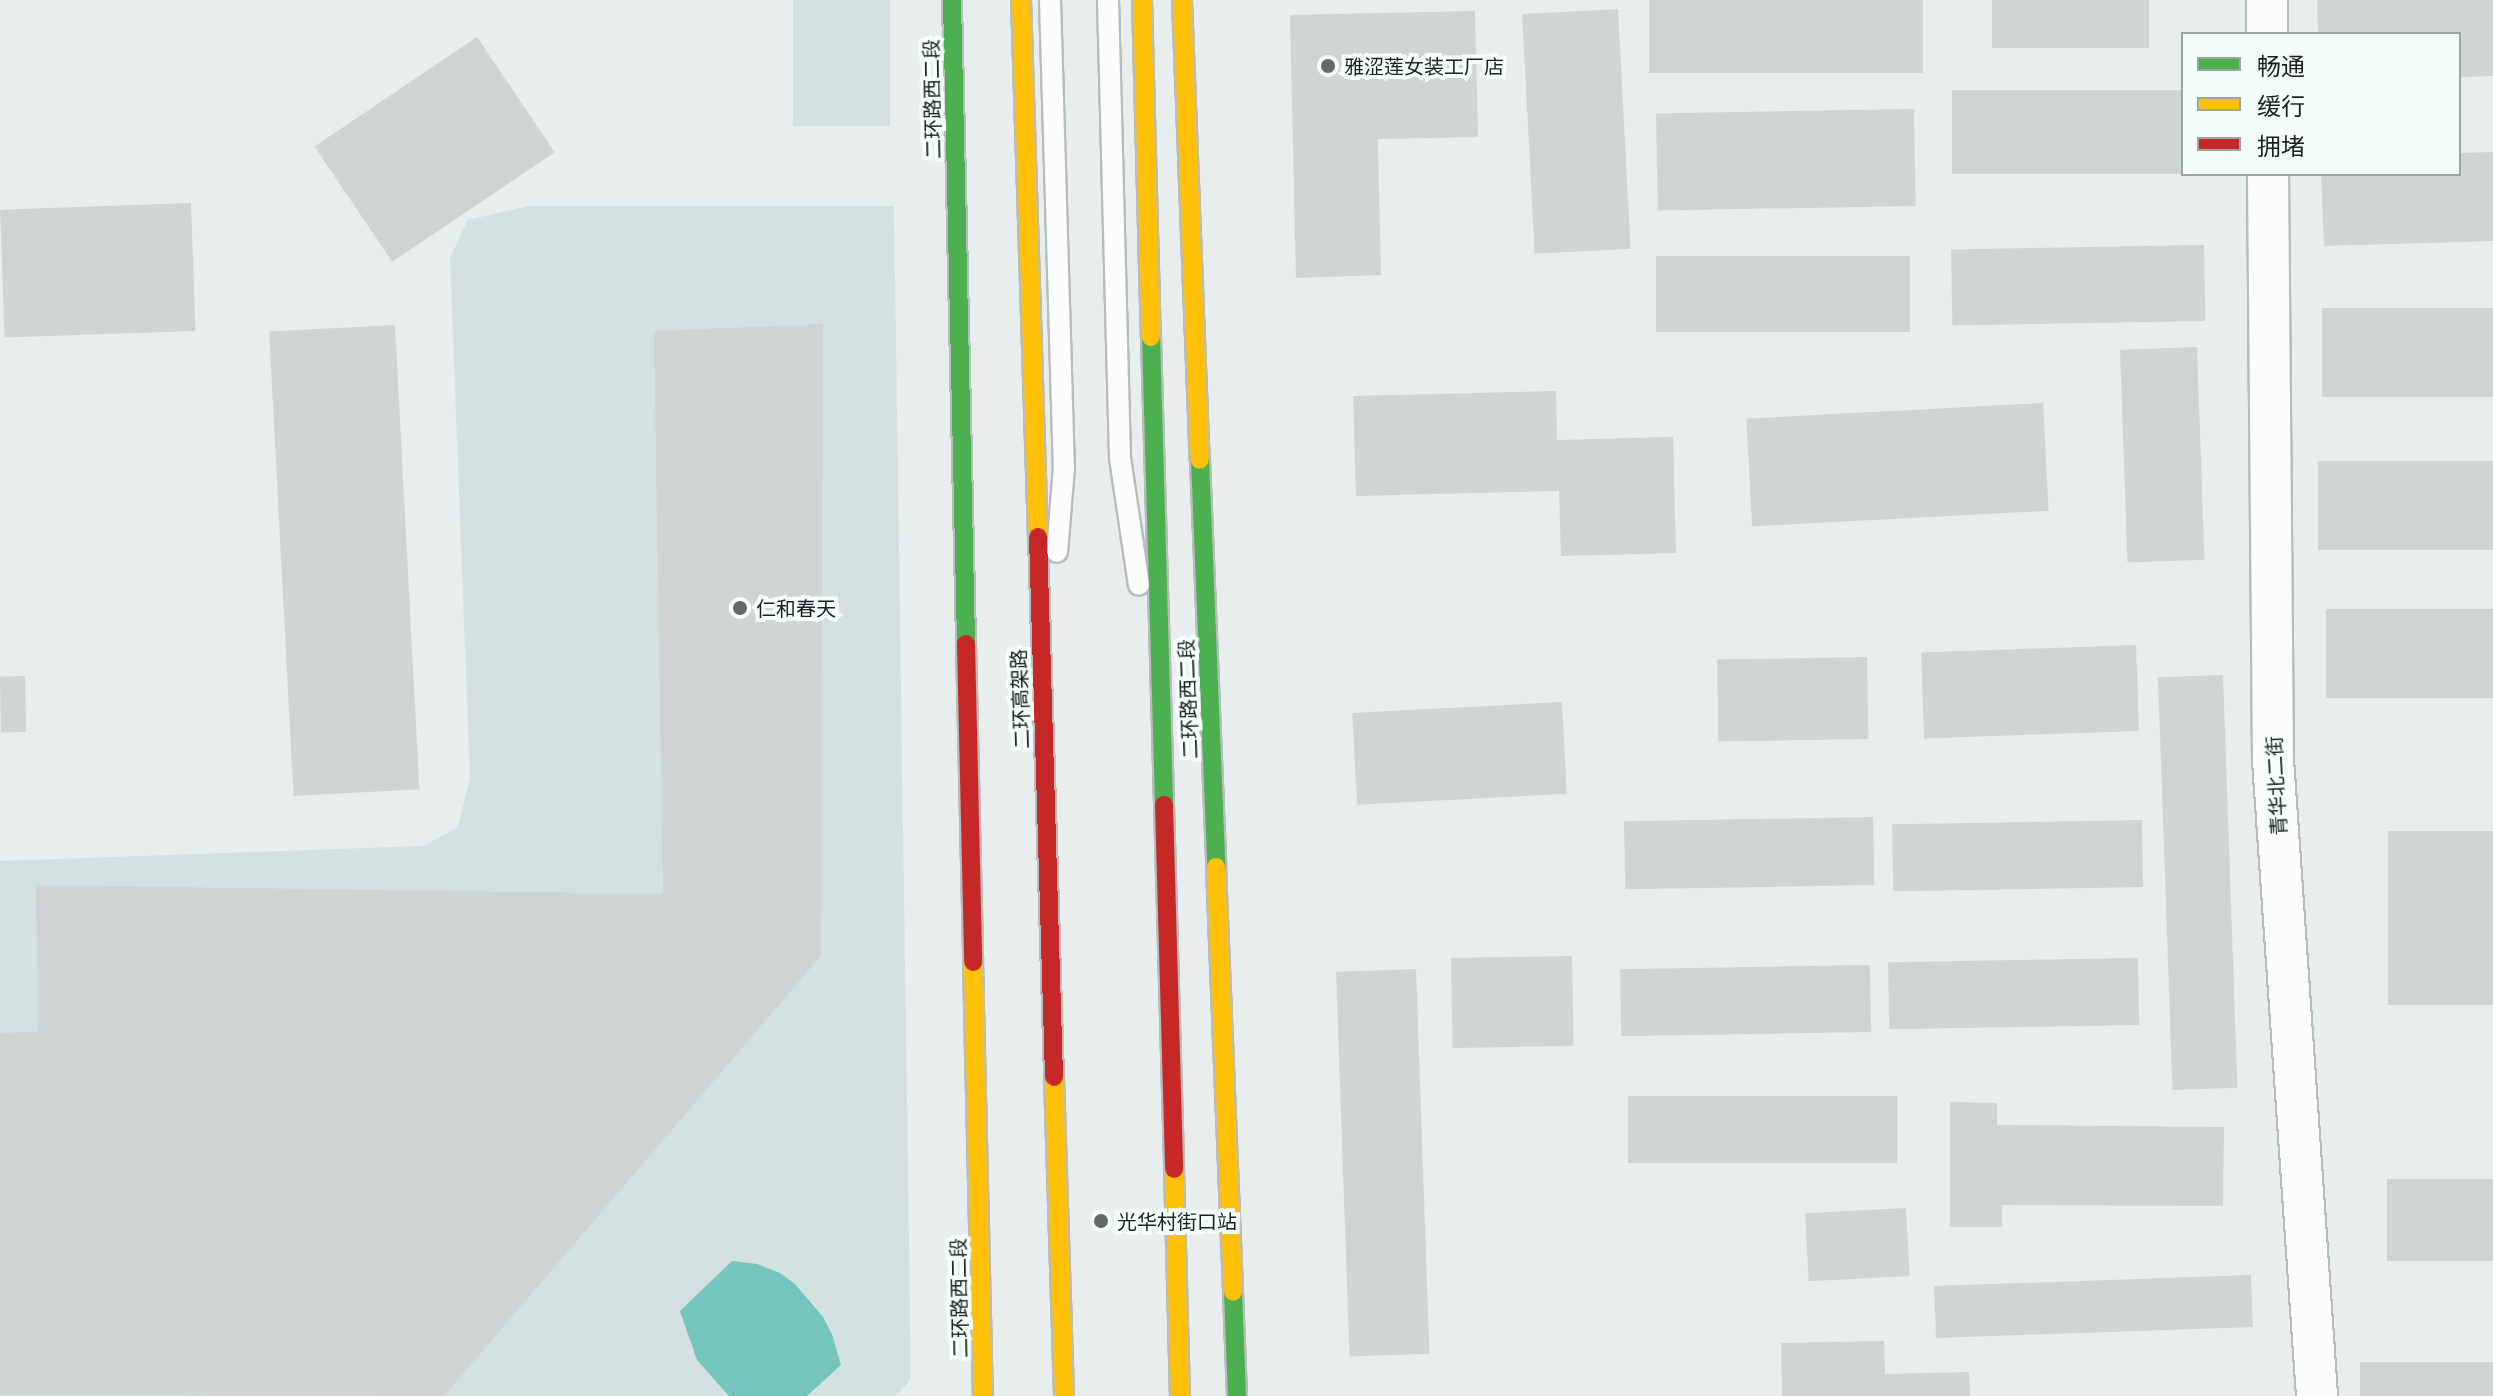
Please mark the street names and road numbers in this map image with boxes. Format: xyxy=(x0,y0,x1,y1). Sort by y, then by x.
street label: 二环路西二段 xyxy=(919,39,945,159)
street label: 二环路西二段 xyxy=(1174,639,1202,759)
street label: 二环高架路 xyxy=(1006,649,1034,749)
street label: 青华北二街 xyxy=(2261,735,2291,837)
street label: 二环路西二段 xyxy=(946,1238,972,1358)

